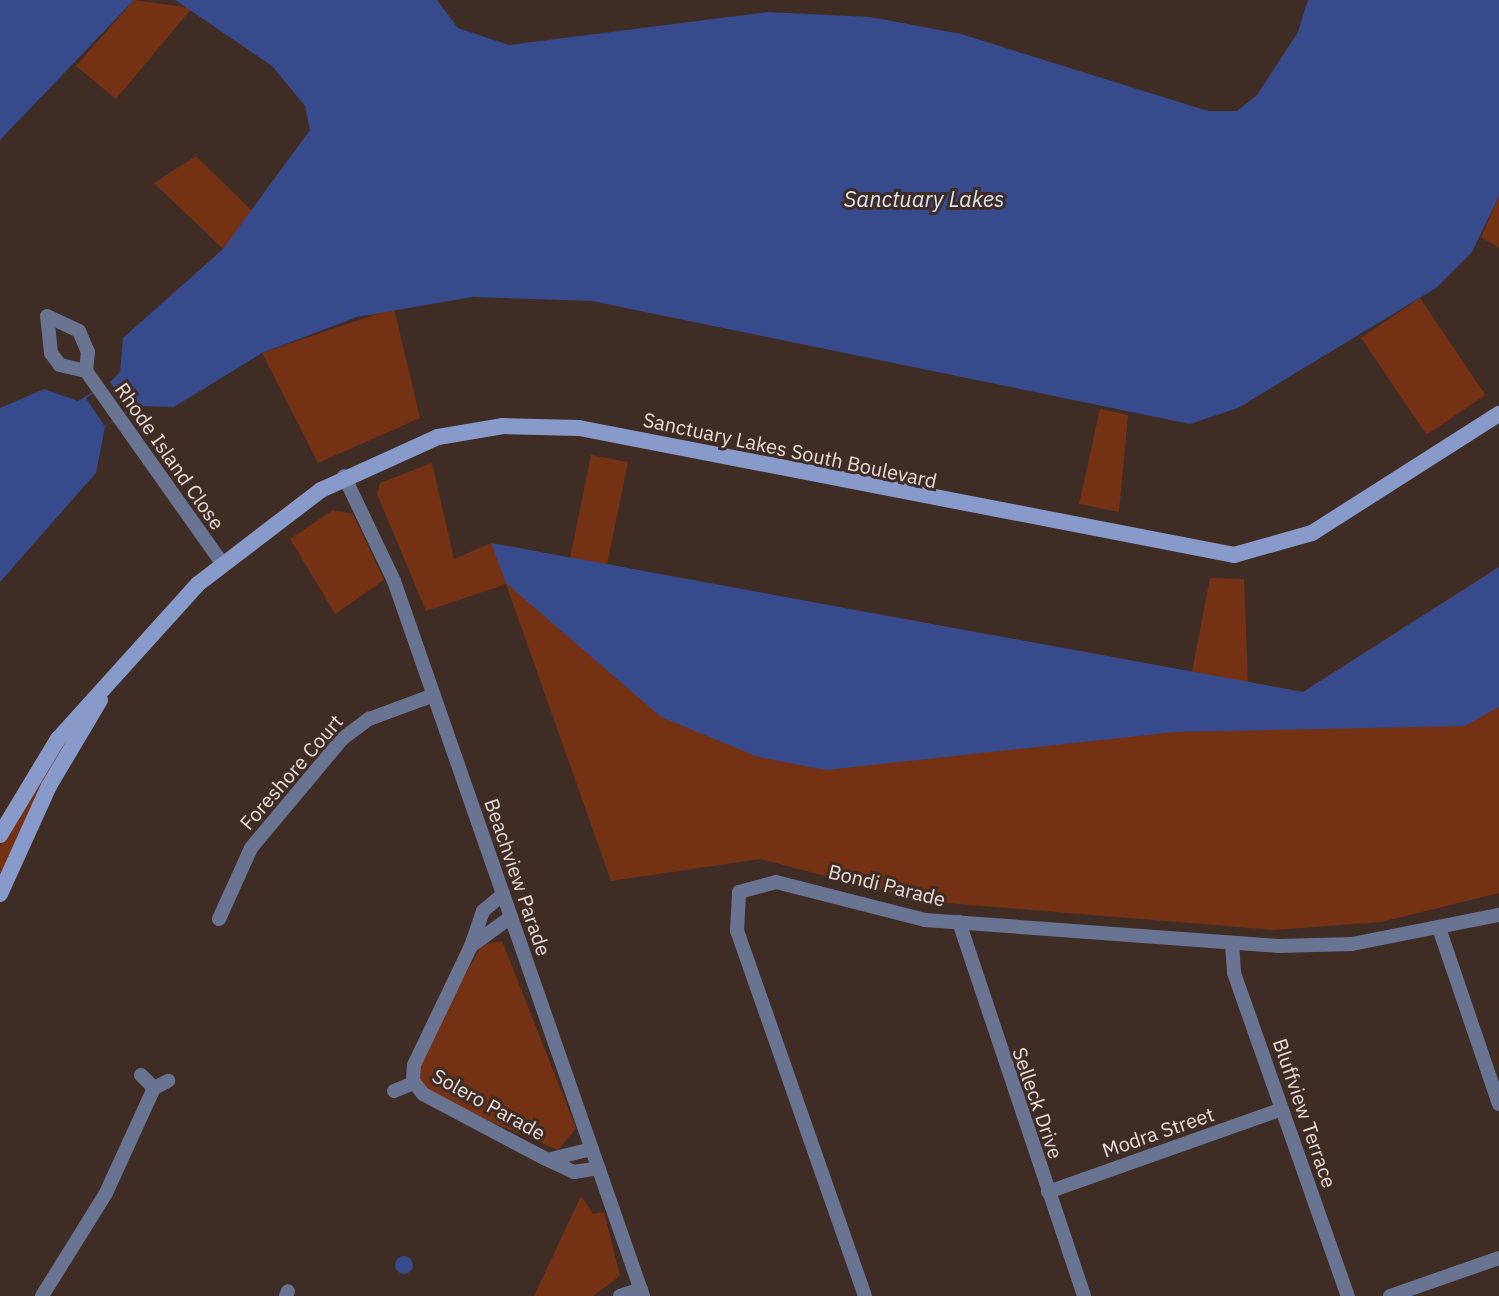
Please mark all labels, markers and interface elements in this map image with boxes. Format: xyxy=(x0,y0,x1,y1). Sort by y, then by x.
water label: Sanctuary Lakes xyxy=(844,186,1004,212)
street label: Rhode Island Close xyxy=(110,378,230,534)
street label: Sanctuary Lakes South Boulevard xyxy=(641,407,939,493)
street label: Foreshore Court xyxy=(234,710,348,834)
street label: Beachview Parade xyxy=(480,795,556,959)
street label: Bondi Parade xyxy=(826,859,948,911)
street label: Bluffview Terrace xyxy=(1268,1035,1342,1191)
street label: Selleck Drive xyxy=(1008,1044,1068,1162)
street label: Solero Parade xyxy=(428,1063,550,1145)
street label: Modra Street xyxy=(1099,1102,1217,1162)

